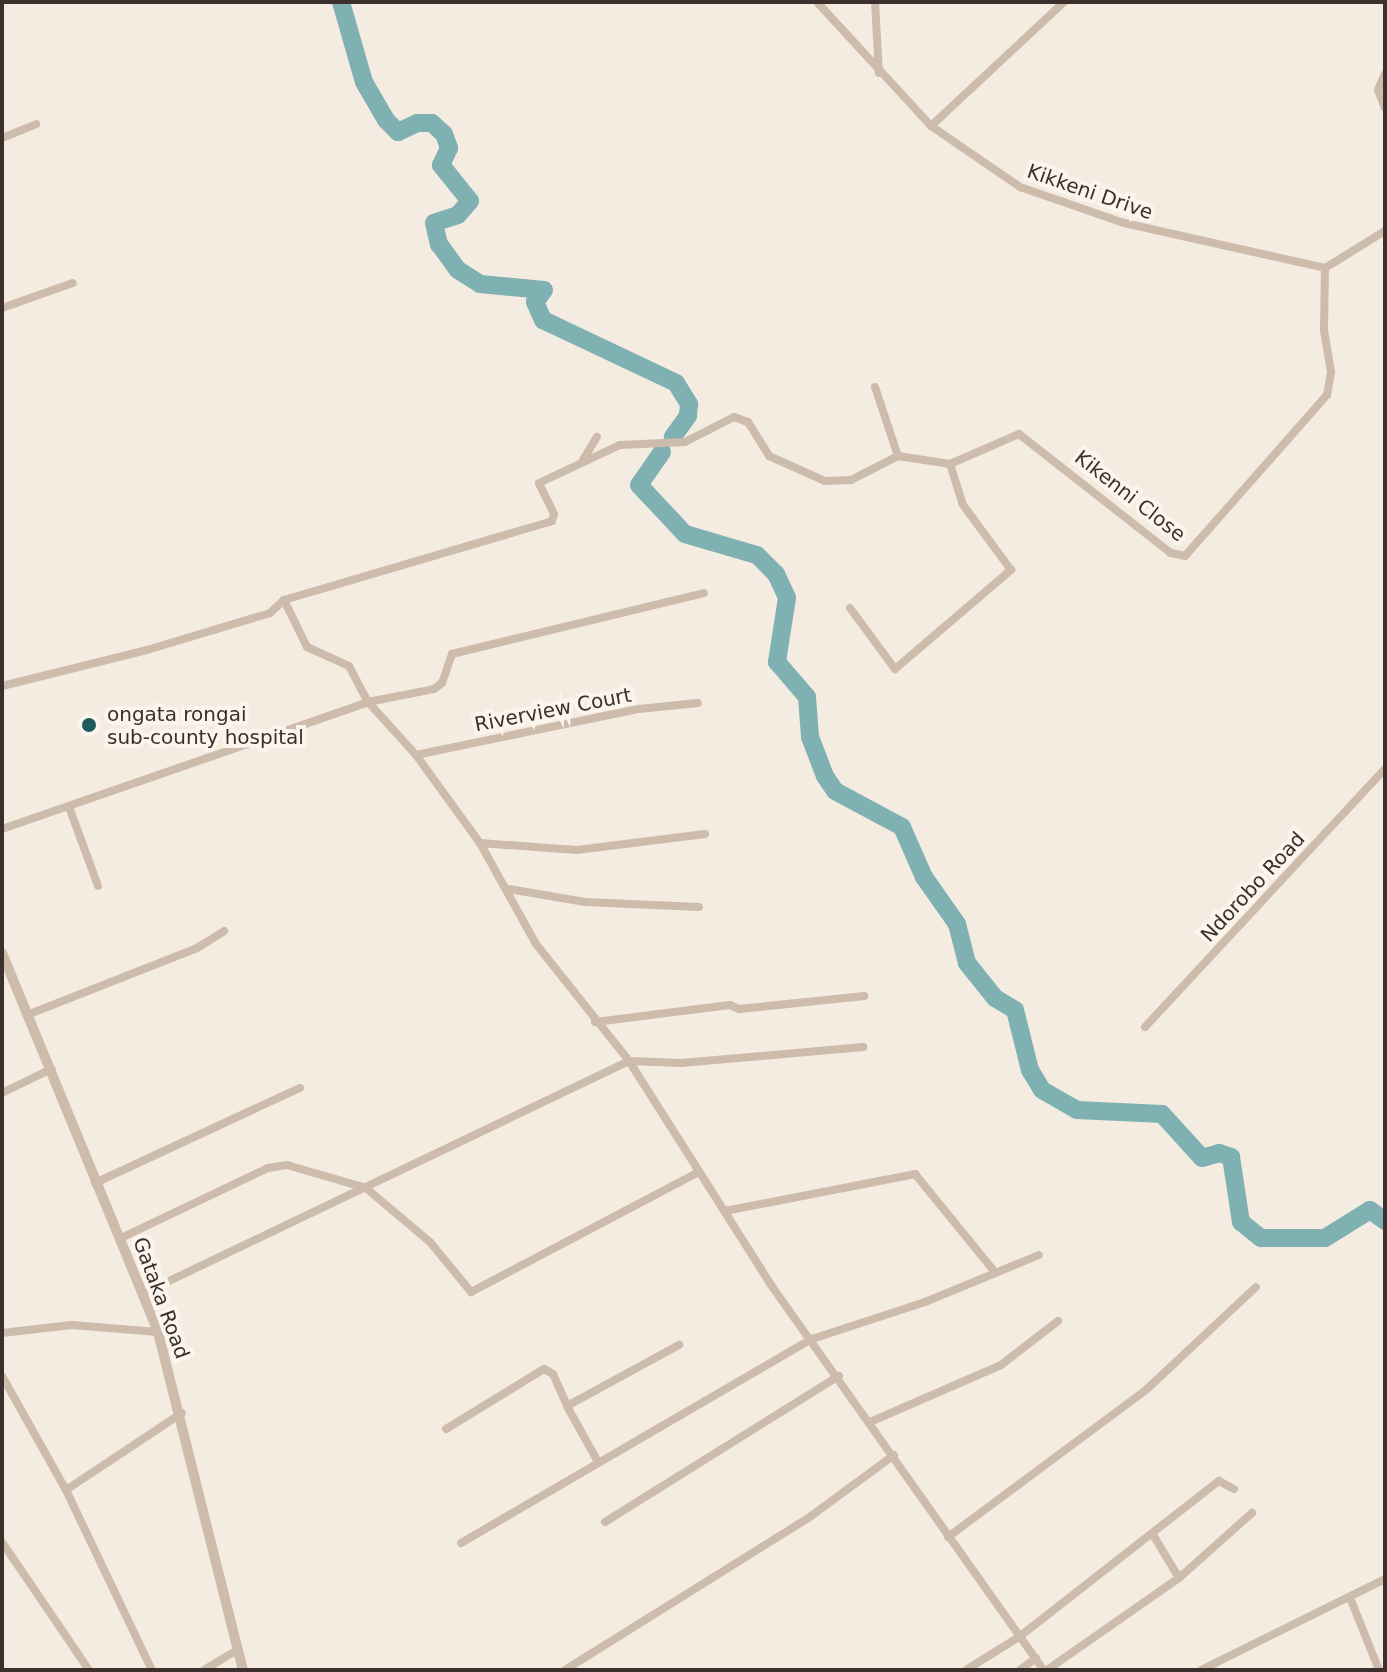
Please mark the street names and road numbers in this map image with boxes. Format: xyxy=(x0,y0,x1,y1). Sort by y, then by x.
street label: Kikkeni Drive xyxy=(1024,159,1156,225)
street label: Kikenni Close xyxy=(1070,445,1190,547)
street label: Riverview Court xyxy=(473,683,633,737)
street label: Ndorobo Road xyxy=(1196,827,1310,947)
street label: Gataka Road xyxy=(128,1234,194,1362)

